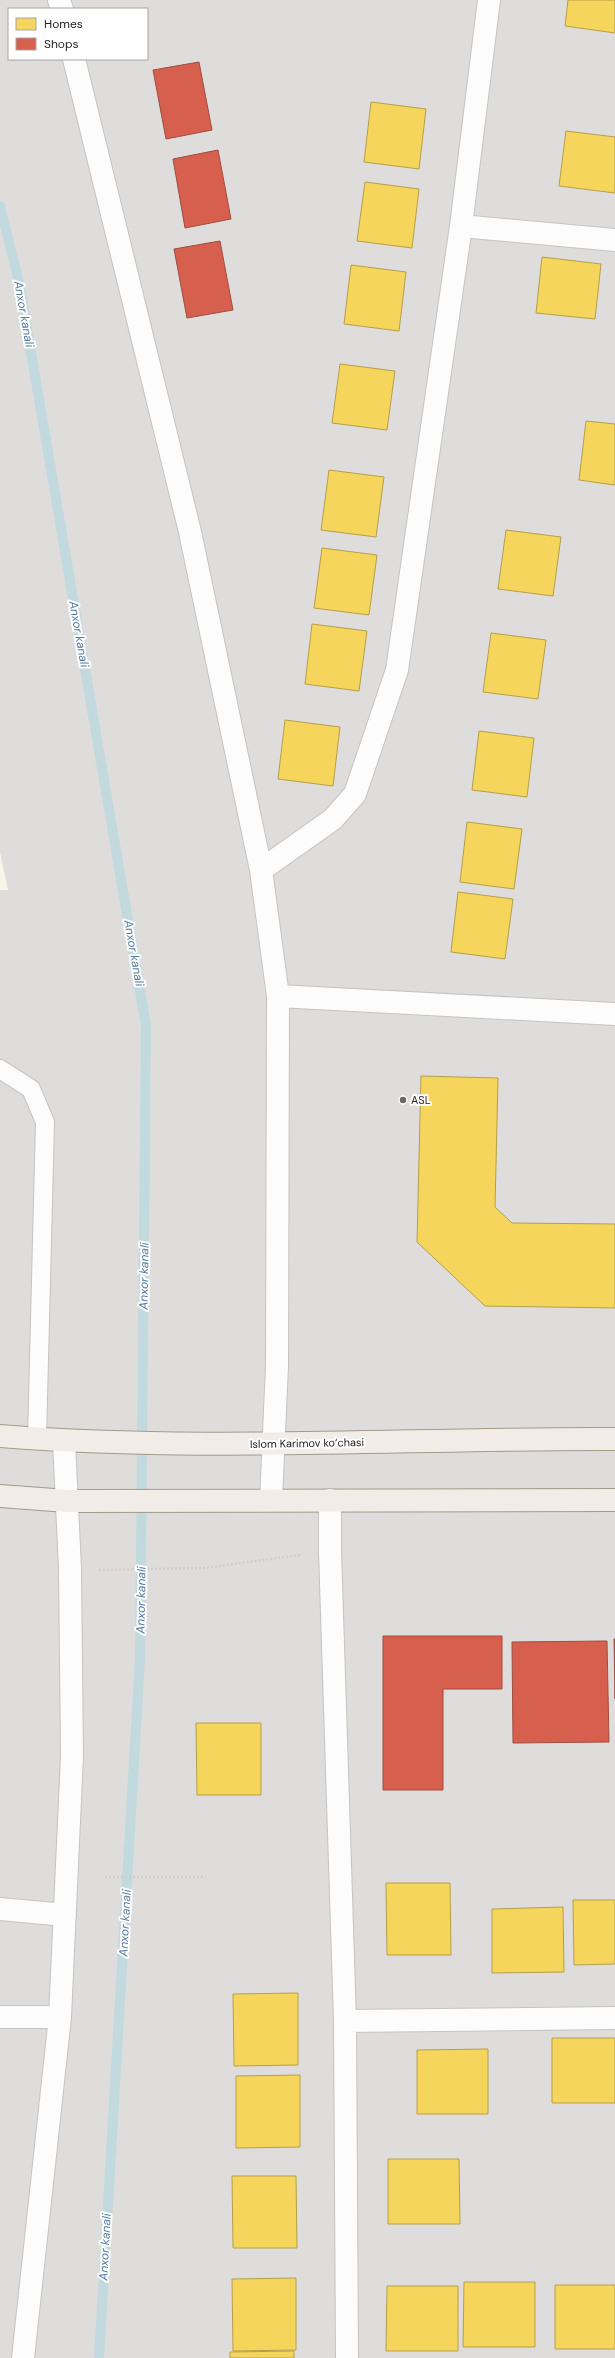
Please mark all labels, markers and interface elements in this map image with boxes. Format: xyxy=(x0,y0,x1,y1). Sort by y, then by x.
legend xyxy=(8,8,148,60)
text: Homes xyxy=(44,16,83,32)
text: Shops xyxy=(44,36,79,52)
water label: Anxor kanali xyxy=(10,279,38,350)
water label: Anxor kanali xyxy=(65,599,93,670)
water label: Anxor kanali xyxy=(120,918,148,989)
place label: ASL xyxy=(411,1093,431,1107)
marker: ASL xyxy=(398,1095,408,1105)
water label: Anxor kanali xyxy=(135,1241,153,1311)
street label: Islom Karimov ko‘chasi xyxy=(250,1435,364,1451)
water label: Anxor kanali xyxy=(132,1565,150,1635)
water label: Anxor kanali xyxy=(115,1888,135,1958)
water label: Anxor kanali xyxy=(95,2212,115,2282)

